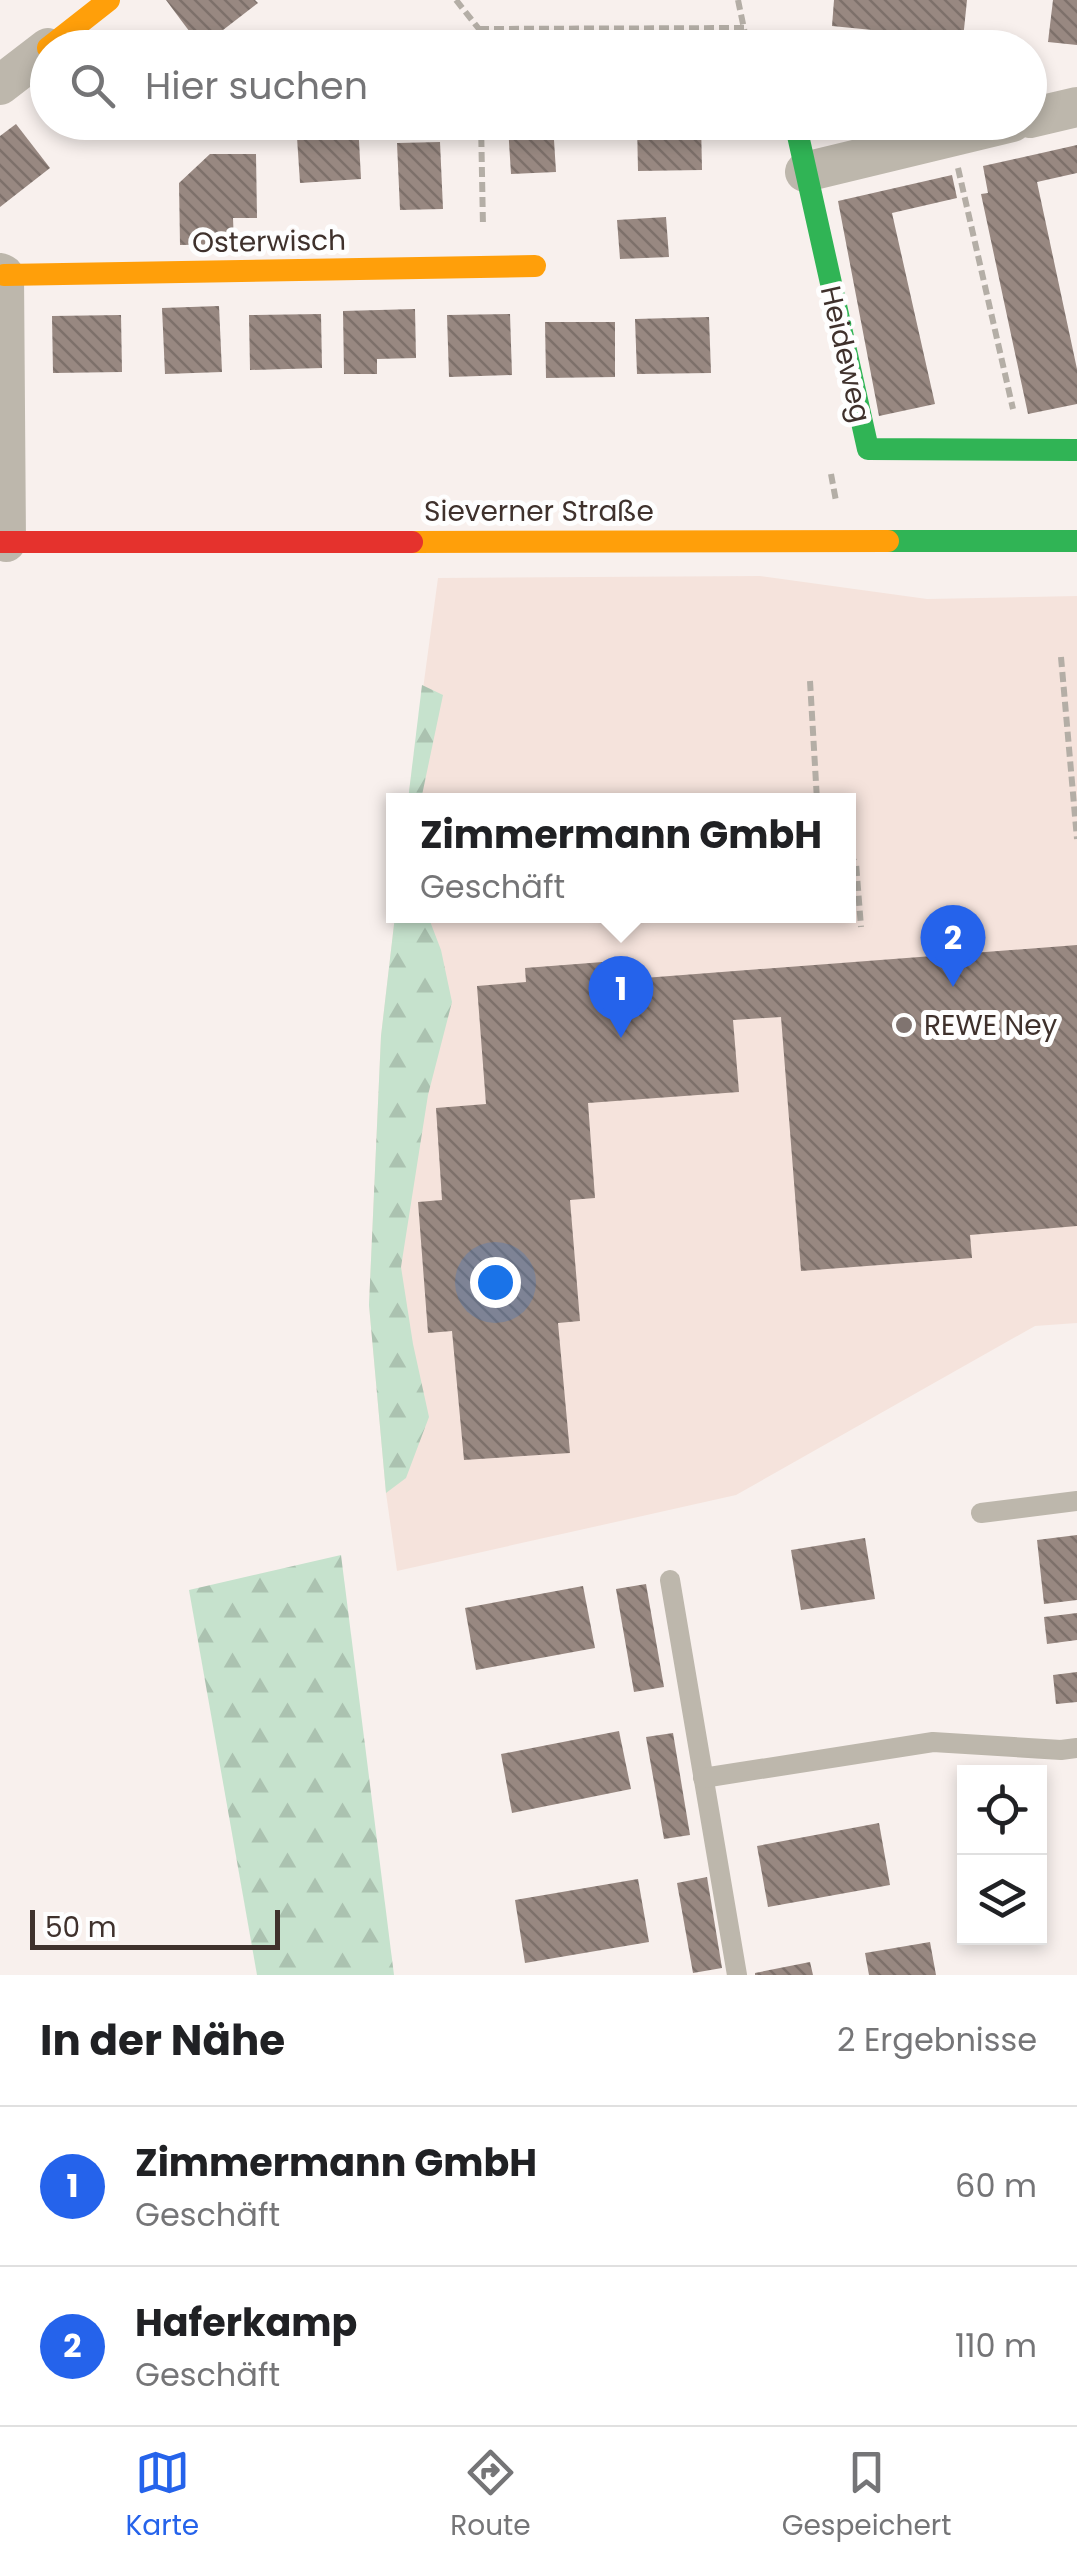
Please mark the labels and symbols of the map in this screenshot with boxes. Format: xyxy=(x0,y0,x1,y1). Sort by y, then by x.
street label: Osterwisch xyxy=(192,221,346,262)
street label: Heideweg xyxy=(811,282,880,426)
street label: Sieverner Straße xyxy=(424,492,654,531)
pin: 2 xyxy=(920,904,986,987)
pin: 1 xyxy=(588,956,654,1038)
place label: REWE Ney xyxy=(924,1006,1058,1045)
marker: REWE Ney xyxy=(893,1014,915,1036)
your location xyxy=(470,1257,521,1308)
scale bar xyxy=(30,1905,280,1950)

